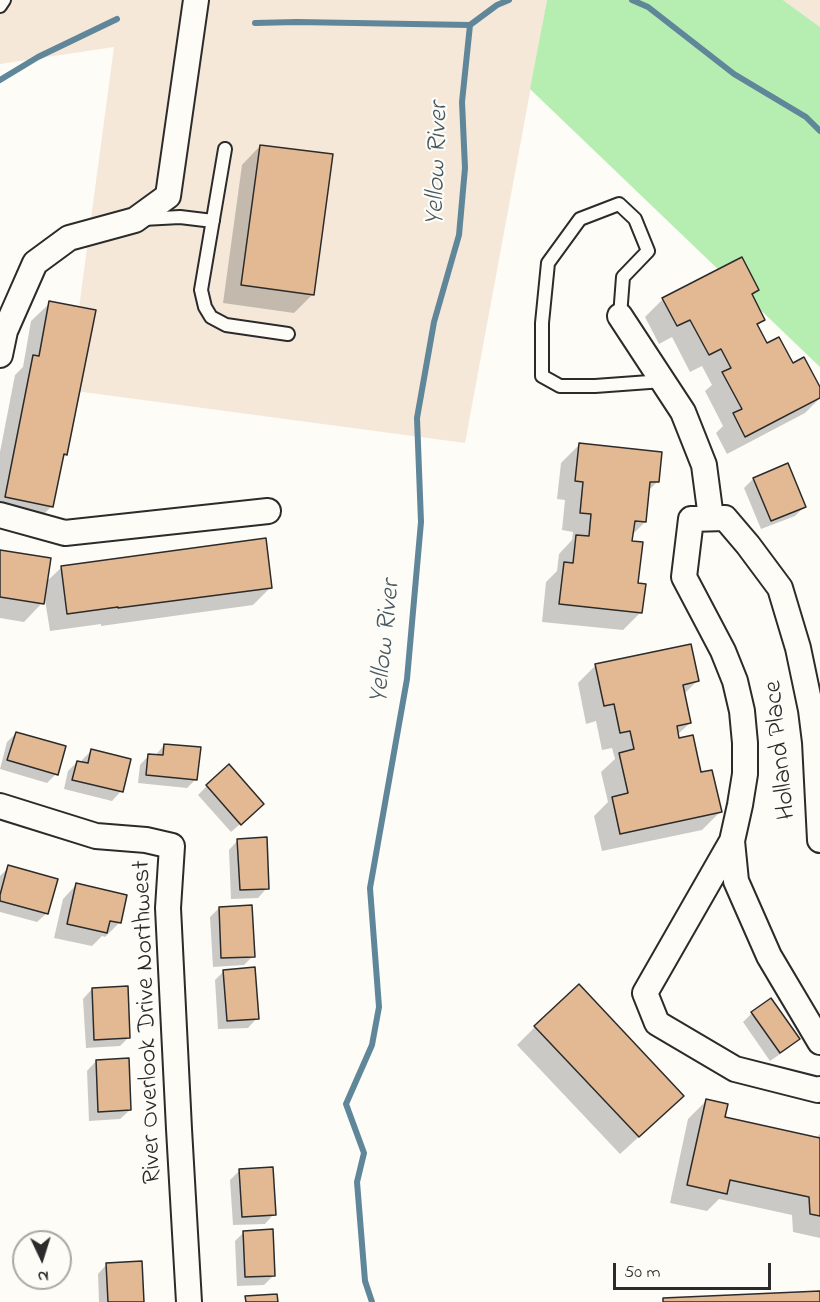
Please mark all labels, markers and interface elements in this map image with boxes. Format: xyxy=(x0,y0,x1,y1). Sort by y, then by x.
water label: Yellow River xyxy=(421,102,457,226)
water label: Yellow River xyxy=(364,579,410,705)
street label: Holland Place xyxy=(759,679,805,821)
street label: River Overlook Drive Northwest xyxy=(128,860,170,1184)
north arrow xyxy=(12,1230,72,1290)
scale bar xyxy=(616,1251,774,1289)
text: 50 m xyxy=(624,1260,661,1286)
text: N xyxy=(37,1264,49,1288)

